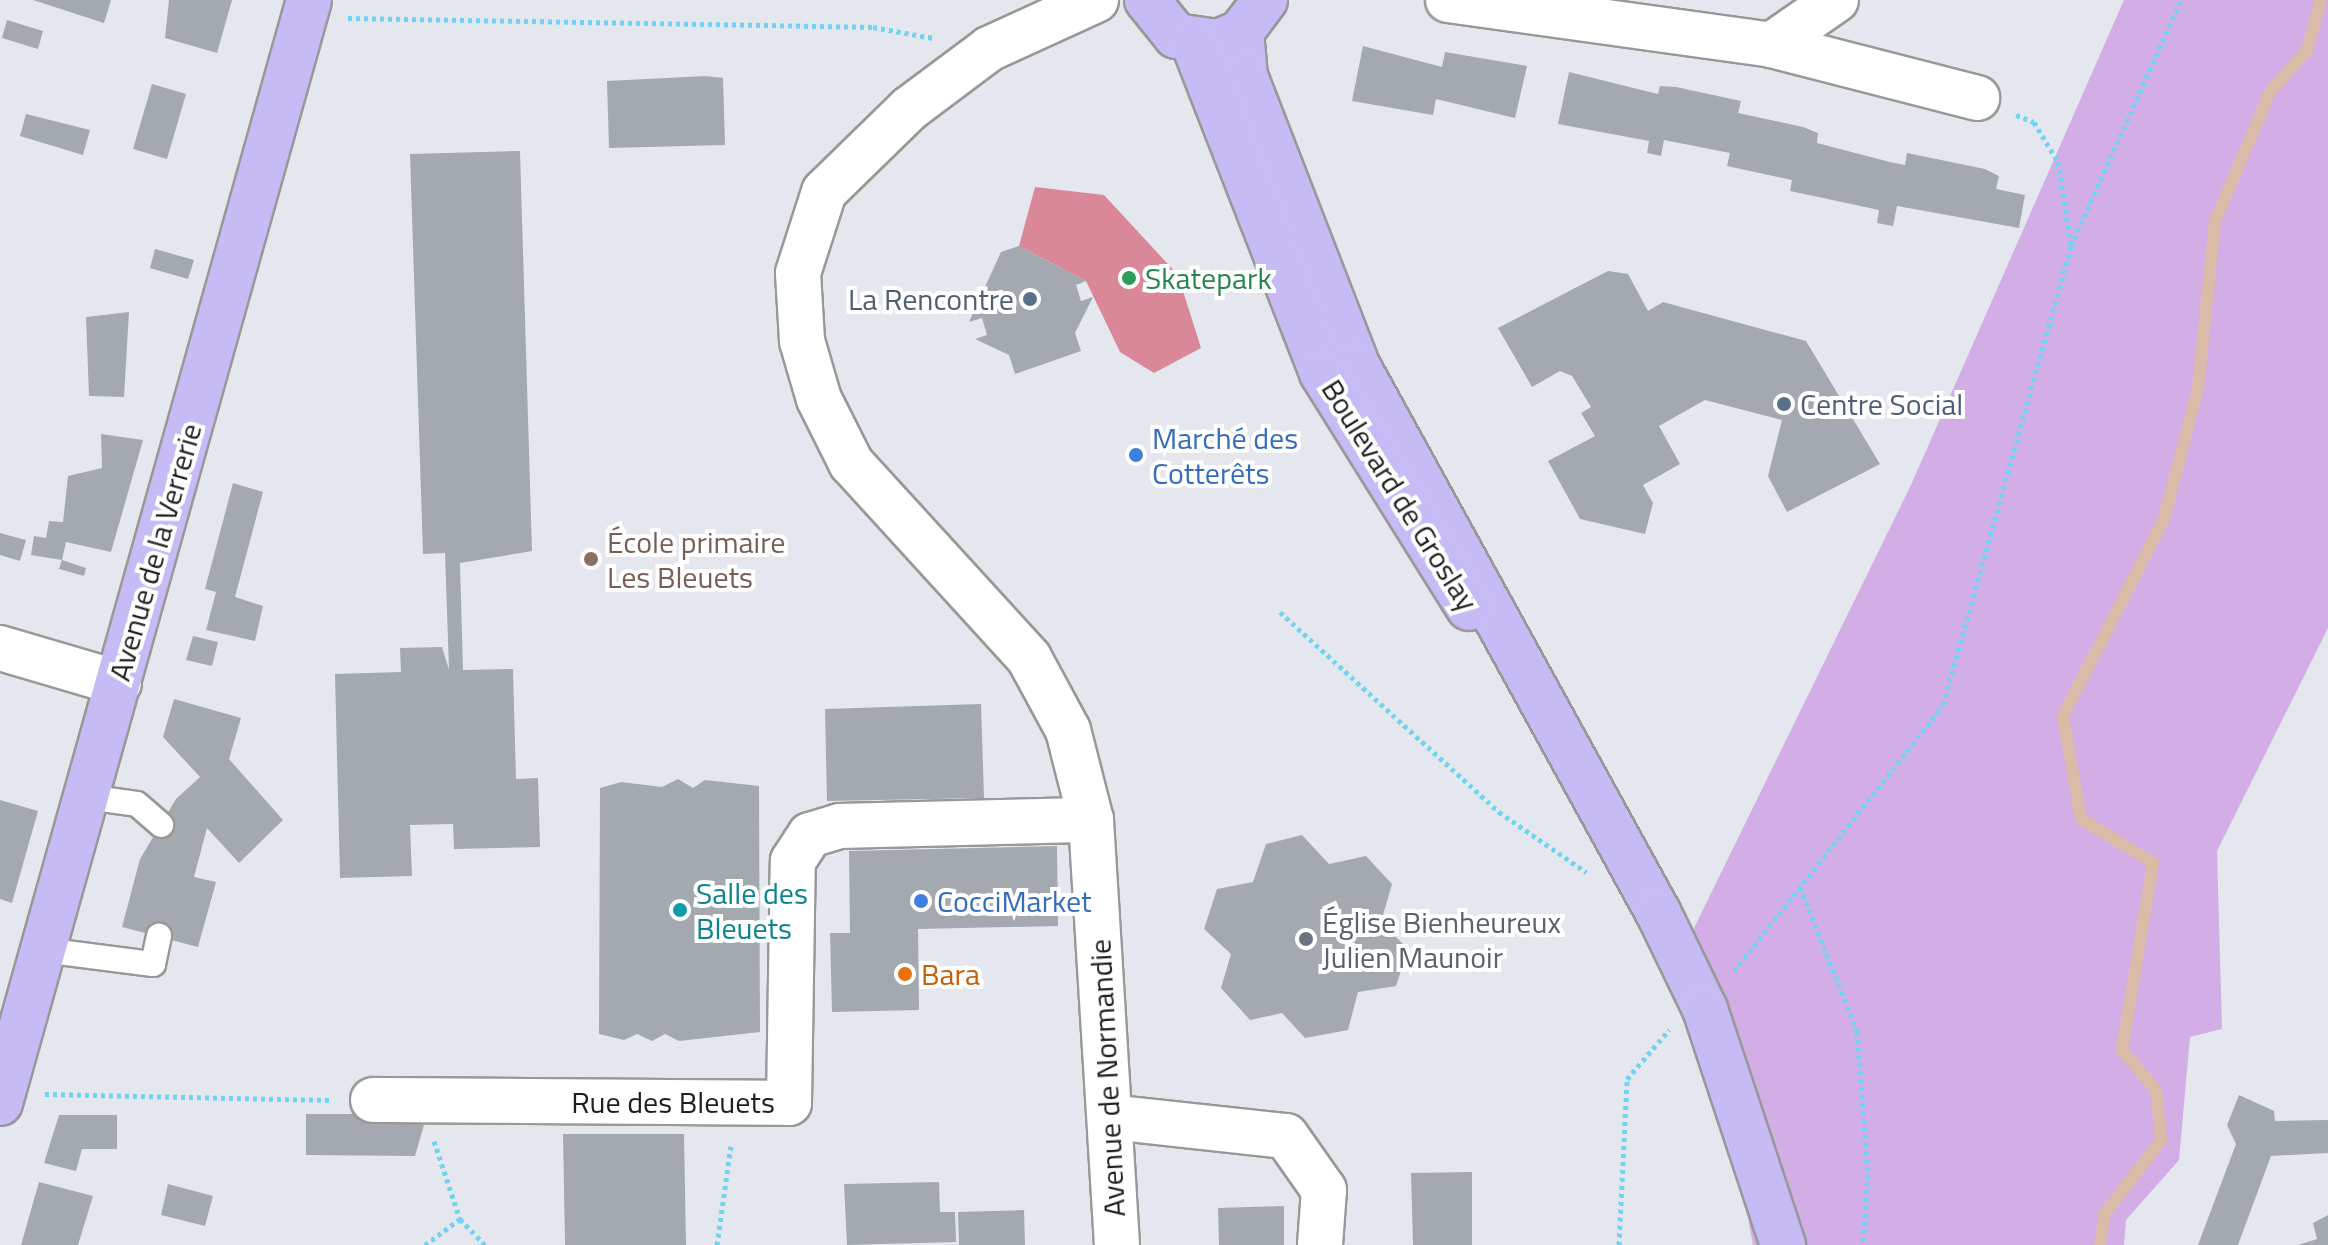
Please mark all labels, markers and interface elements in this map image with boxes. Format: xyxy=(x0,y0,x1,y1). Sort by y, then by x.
place label: Skatepark xyxy=(1145,260,1272,296)
marker: Skatepark xyxy=(1120,269,1138,287)
place label: La Rencontre xyxy=(848,281,1014,317)
marker: La Rencontre xyxy=(1021,290,1039,308)
street label: Boulevard de Groslay xyxy=(1314,373,1486,617)
place label: Centre Social xyxy=(1800,386,1963,422)
marker: Centre Social xyxy=(1775,395,1793,413)
street label: Avenue de la Verrerie xyxy=(101,419,209,685)
place label: Marché des Cotterêts xyxy=(1152,420,1298,490)
marker: Marché des Cotterêts xyxy=(1127,446,1145,464)
place label: École primaire Les Bleuets xyxy=(607,524,785,594)
marker: École primaire Les Bleuets xyxy=(582,550,600,568)
place label: Salle des Bleuets xyxy=(696,875,808,946)
place label: CocciMarket xyxy=(937,883,1092,919)
marker: CocciMarket xyxy=(912,892,930,910)
marker: Salle des Bleuets xyxy=(671,901,689,919)
place label: Église Bienheureux Julien Maunoir xyxy=(1322,904,1561,974)
marker: Église Bienheureux Julien Maunoir xyxy=(1297,930,1315,948)
street label: Avenue de Normandie xyxy=(1082,938,1132,1218)
place label: Bara xyxy=(921,956,980,992)
marker: Bara xyxy=(896,965,914,983)
street label: Rue des Bleuets xyxy=(571,1084,775,1120)

